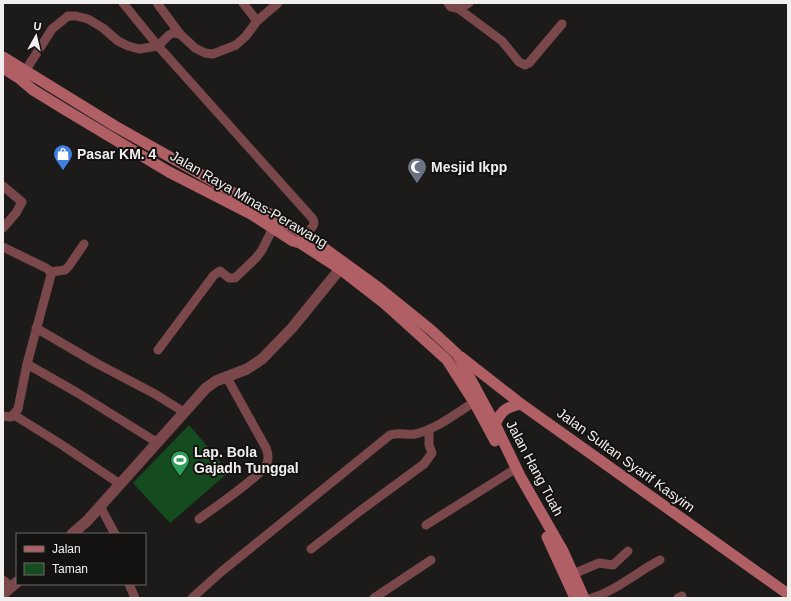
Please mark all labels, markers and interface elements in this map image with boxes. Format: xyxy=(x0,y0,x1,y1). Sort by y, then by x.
north arrow xyxy=(16,16,56,56)
text: U xyxy=(33,20,42,33)
shop icon: Pasar KM. 4 xyxy=(52,143,74,171)
place label: Pasar KM. 4 xyxy=(77,146,157,162)
street label: Jalan Raya Minas-Perawang xyxy=(167,147,331,251)
mosque icon: Mesjid Ikpp xyxy=(406,156,428,184)
place label: Mesjid Ikpp xyxy=(431,159,507,175)
street label: Jalan Sultan Syarif Kasyim xyxy=(554,405,698,515)
street label: Jalan Hang Tuah xyxy=(503,418,567,518)
place label: Lap. Bola Gajadh Tunggal xyxy=(194,444,299,476)
sports icon: Lap. Bola Gajadh Tunggal xyxy=(169,449,191,477)
legend xyxy=(16,533,146,585)
text: Jalan xyxy=(52,542,81,556)
text: Taman xyxy=(52,562,88,576)

